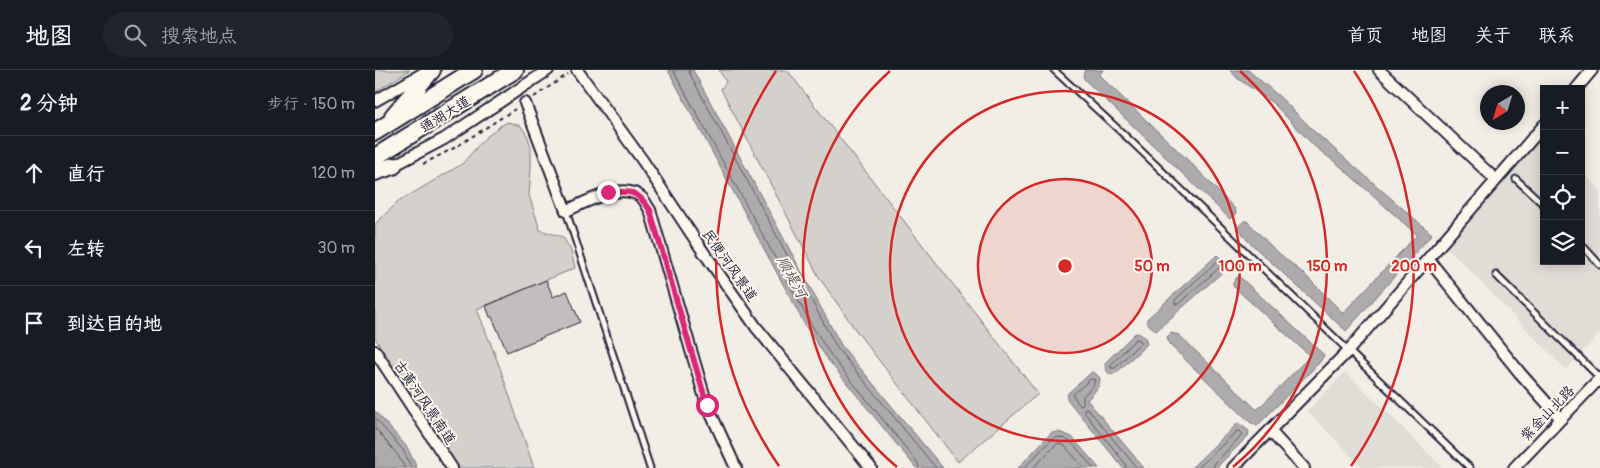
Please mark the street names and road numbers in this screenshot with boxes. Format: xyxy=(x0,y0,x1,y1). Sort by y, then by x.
street label: 通湖大道 xyxy=(417,92,474,136)
street label: 民便河风景道 xyxy=(699,226,761,305)
street label: 古黄河风景南道 xyxy=(390,357,459,448)
street label: 紫金山北路 xyxy=(1517,382,1578,444)

